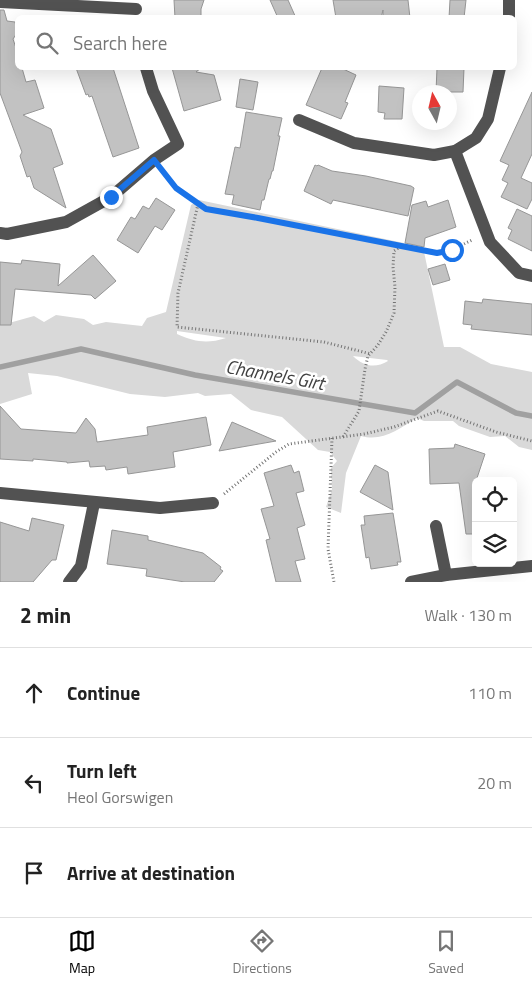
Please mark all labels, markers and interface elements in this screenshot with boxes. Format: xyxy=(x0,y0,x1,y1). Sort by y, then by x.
search box xyxy=(15,15,517,70)
text: Search here xyxy=(73,28,167,57)
icon: search xyxy=(33,29,61,57)
north arrow xyxy=(412,85,457,130)
route end xyxy=(100,186,123,209)
route start xyxy=(441,239,464,262)
water label: Channels Girt xyxy=(223,351,328,397)
map controls xyxy=(472,477,517,567)
button: locate xyxy=(472,477,517,522)
button: layers xyxy=(472,522,517,567)
text: 2 min xyxy=(20,599,71,631)
text: Walk · 130 m xyxy=(424,603,512,627)
text: Continue xyxy=(67,678,140,707)
icon: ahead xyxy=(20,679,48,707)
text: 110 m xyxy=(468,681,512,705)
text: Turn left xyxy=(67,756,137,785)
icon: left xyxy=(20,769,48,797)
text: 20 m xyxy=(477,771,512,795)
text: Heol Gorswigen xyxy=(67,785,173,809)
text: Arrive at destination xyxy=(67,858,235,887)
icon: arrive xyxy=(20,859,48,887)
tab: Map xyxy=(68,927,96,978)
tab: Directions xyxy=(232,927,292,978)
tab: Saved xyxy=(428,927,464,978)

